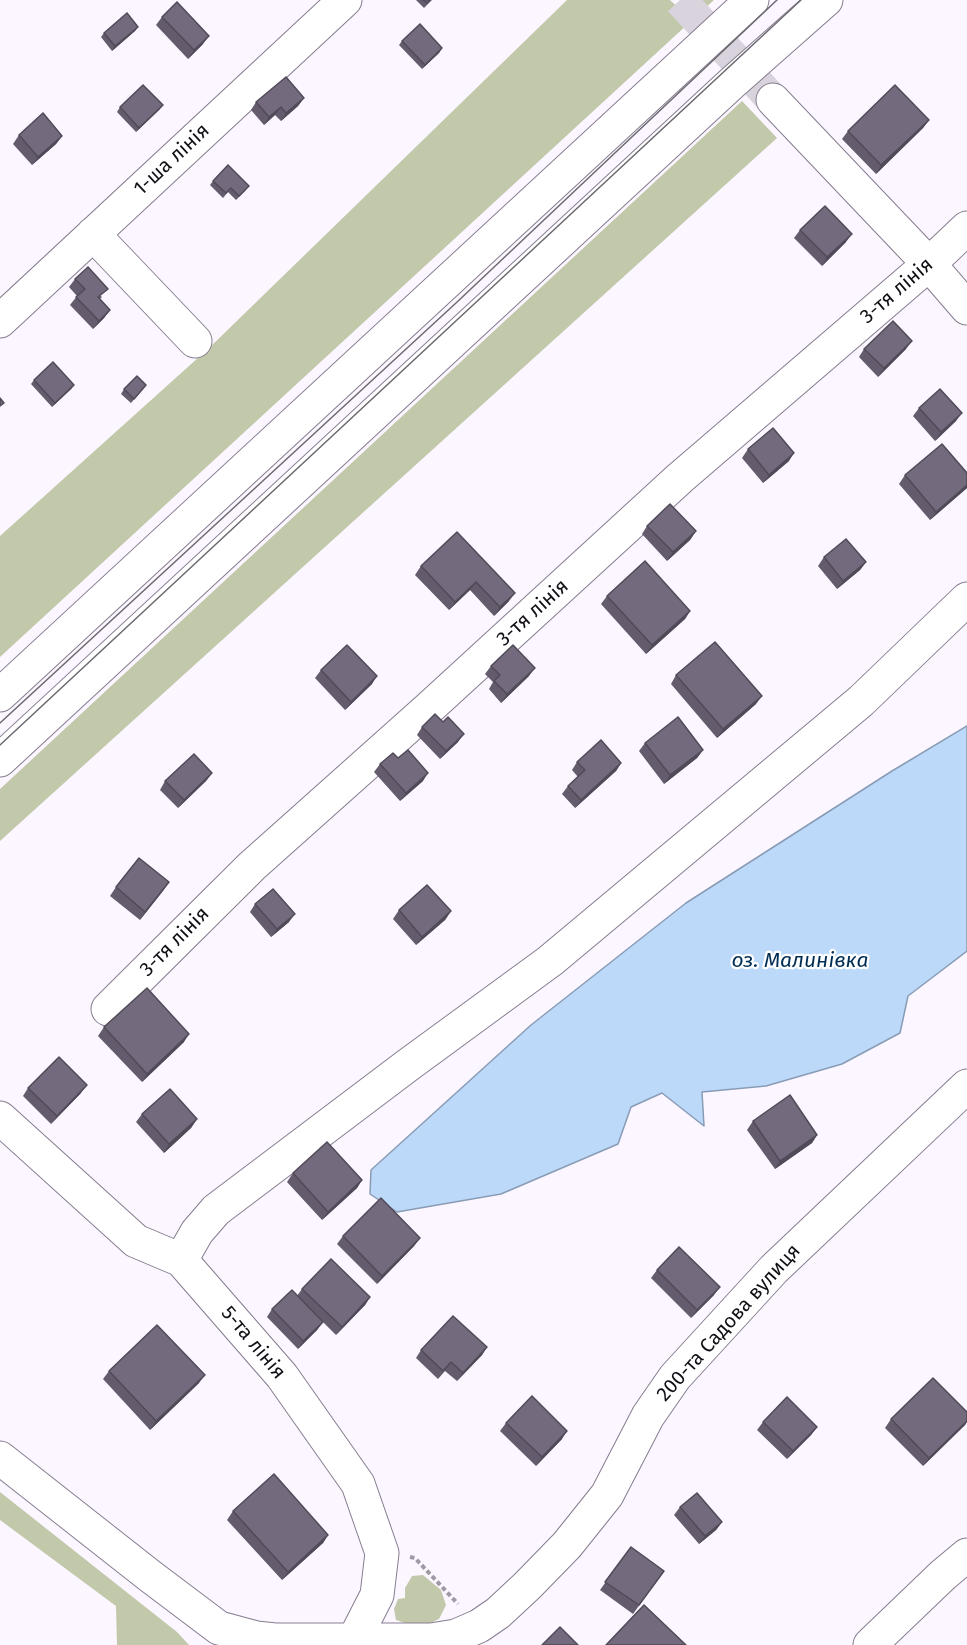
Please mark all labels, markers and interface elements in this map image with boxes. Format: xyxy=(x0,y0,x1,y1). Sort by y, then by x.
street label: 1-ша лінія xyxy=(129,119,215,201)
street label: 3-тя лінія xyxy=(856,253,938,329)
street label: 3-тя лінія xyxy=(492,575,574,651)
street label: 3-тя лінія xyxy=(135,902,215,982)
water label: оз. Малинівка xyxy=(732,948,868,974)
street label: 200-та Садова вулиця xyxy=(652,1240,806,1406)
street label: 5-та лінія xyxy=(216,1302,290,1384)

